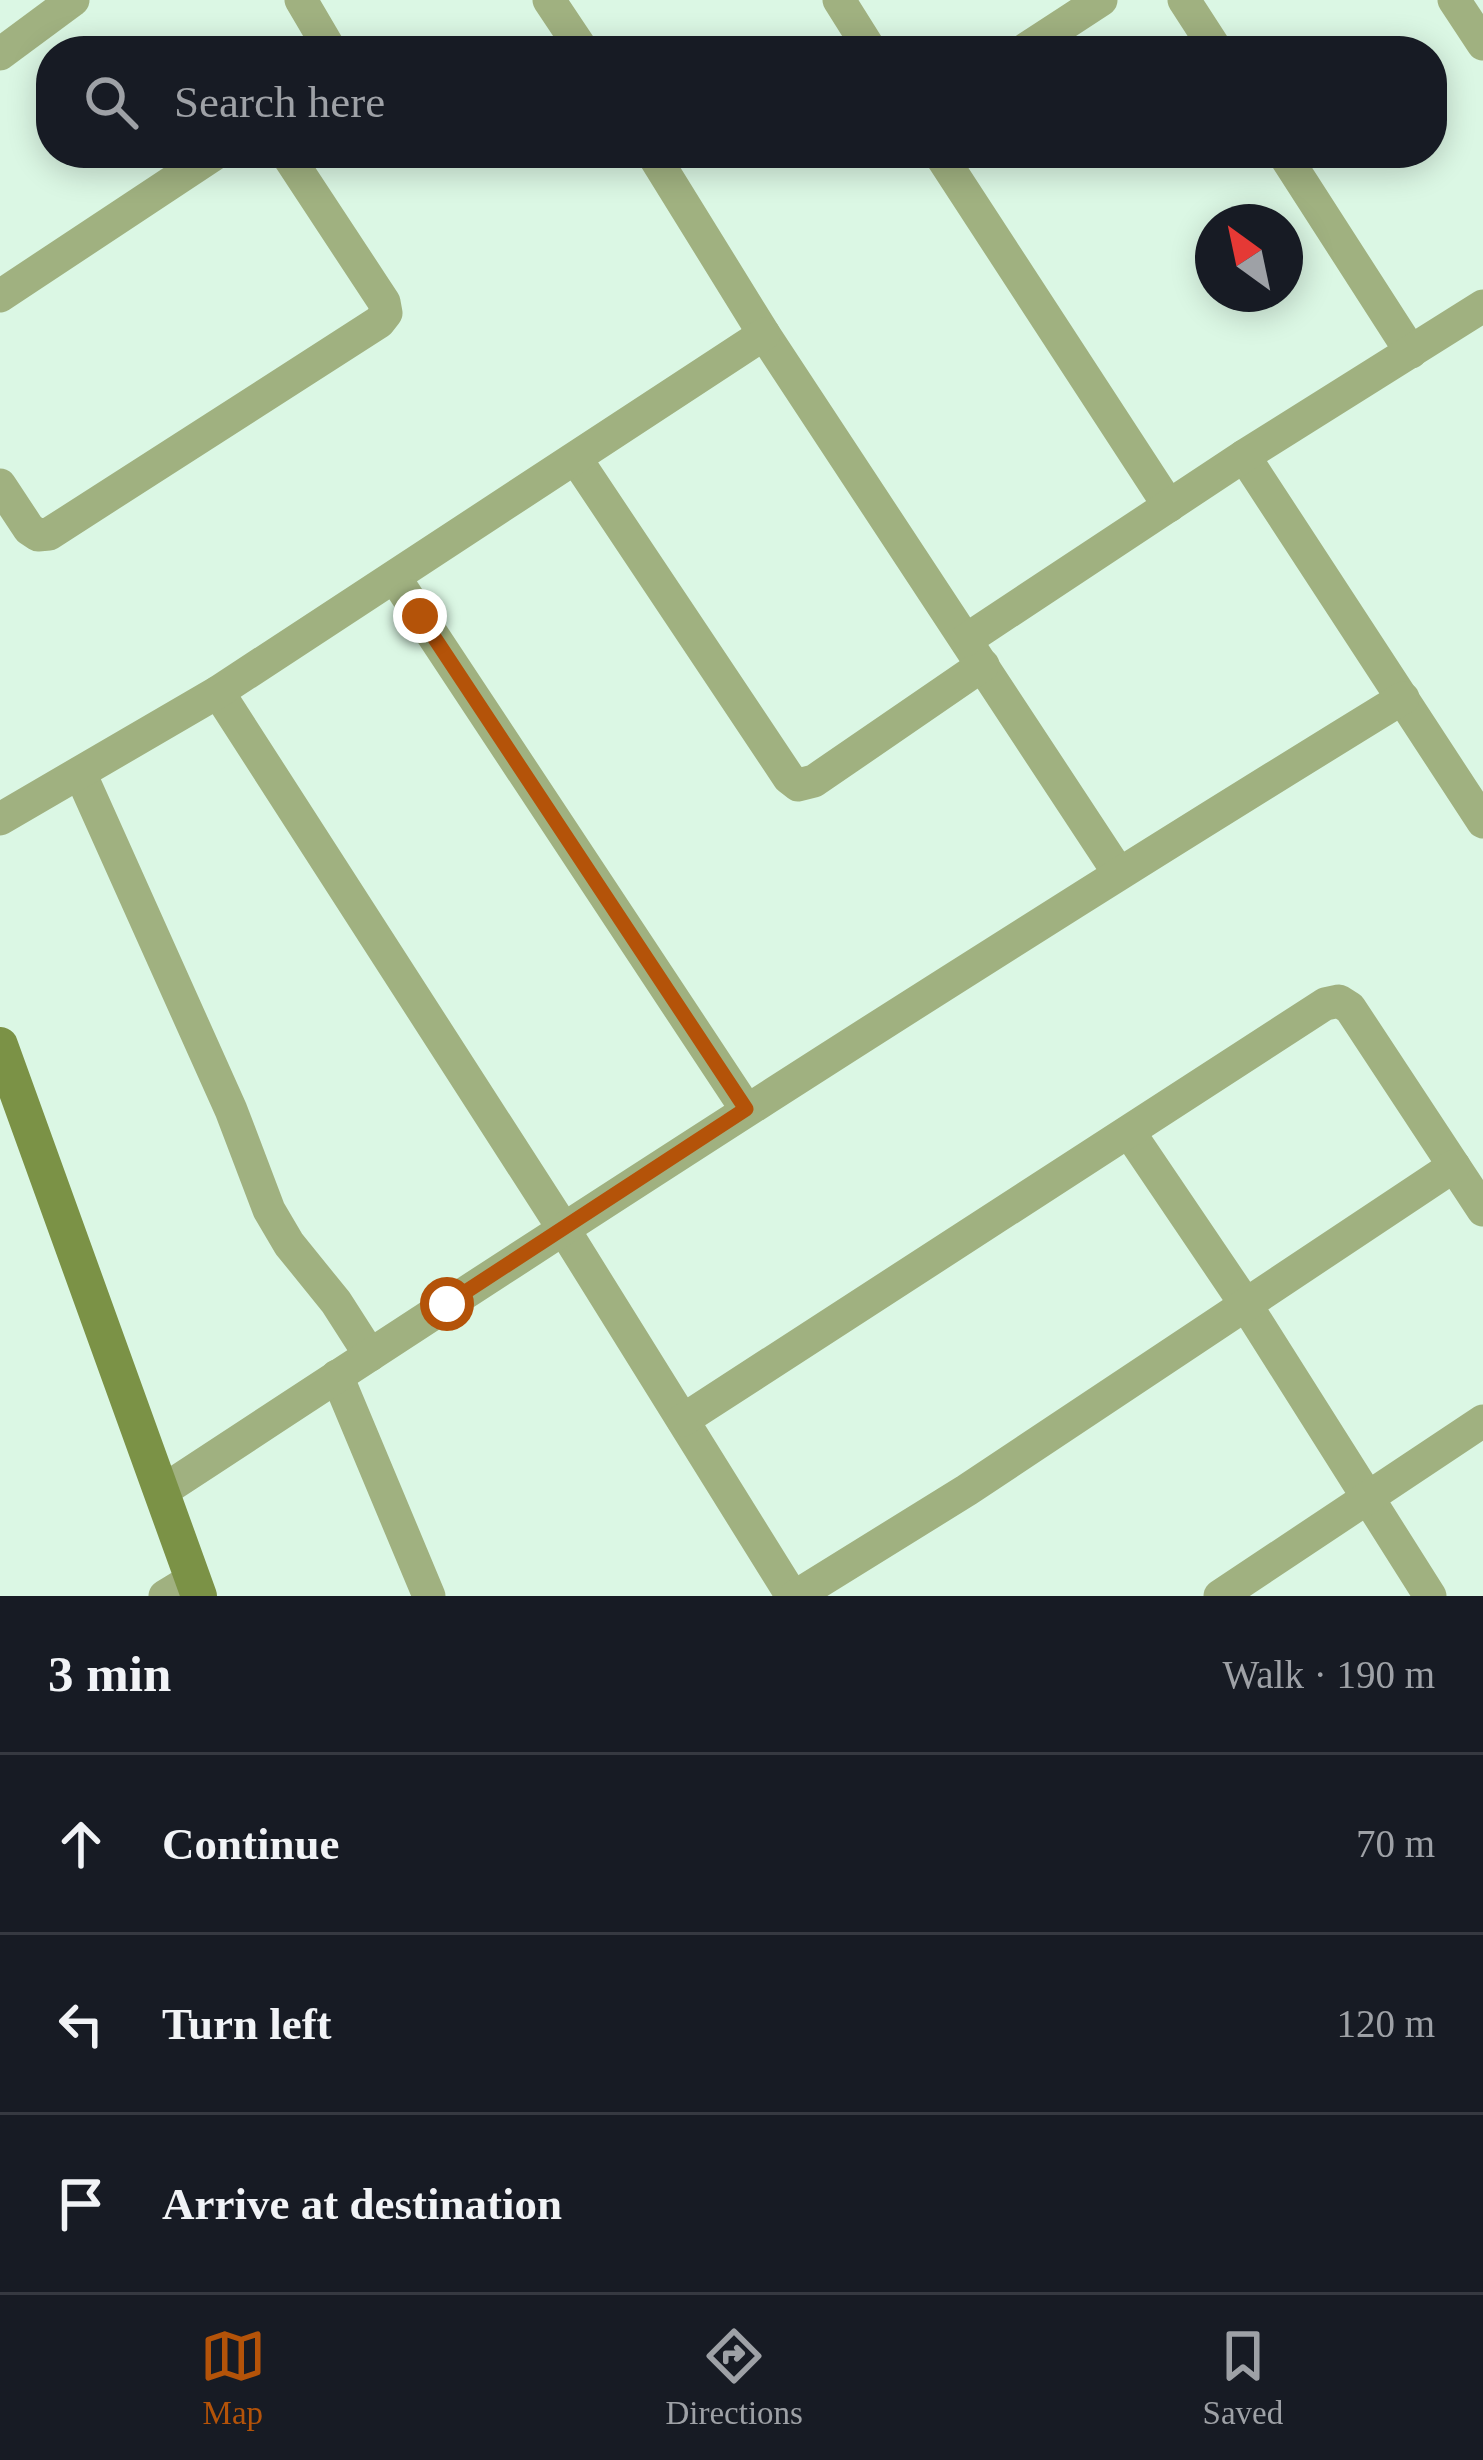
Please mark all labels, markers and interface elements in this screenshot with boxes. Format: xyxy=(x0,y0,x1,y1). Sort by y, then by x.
search box xyxy=(36,36,1447,168)
icon: search xyxy=(78,69,144,135)
text: Search here xyxy=(174,77,385,127)
north arrow xyxy=(1195,204,1303,312)
route end xyxy=(393,589,447,643)
route start xyxy=(420,1277,474,1331)
text: 3 min xyxy=(48,1646,171,1702)
text: Walk · 190 m xyxy=(1223,1653,1435,1696)
icon: ahead xyxy=(48,1811,114,1877)
text: Continue xyxy=(162,1819,340,1869)
text: 70 m xyxy=(1356,1822,1435,1865)
icon: left xyxy=(48,1991,114,2057)
text: Turn left xyxy=(162,1999,332,2049)
text: 120 m xyxy=(1336,2002,1435,2045)
icon: arrive xyxy=(48,2171,114,2237)
text: Arrive at destination xyxy=(162,2179,562,2229)
tab: Map xyxy=(200,2323,266,2432)
tab: Directions xyxy=(665,2323,803,2432)
tab: Saved xyxy=(1203,2323,1283,2432)

